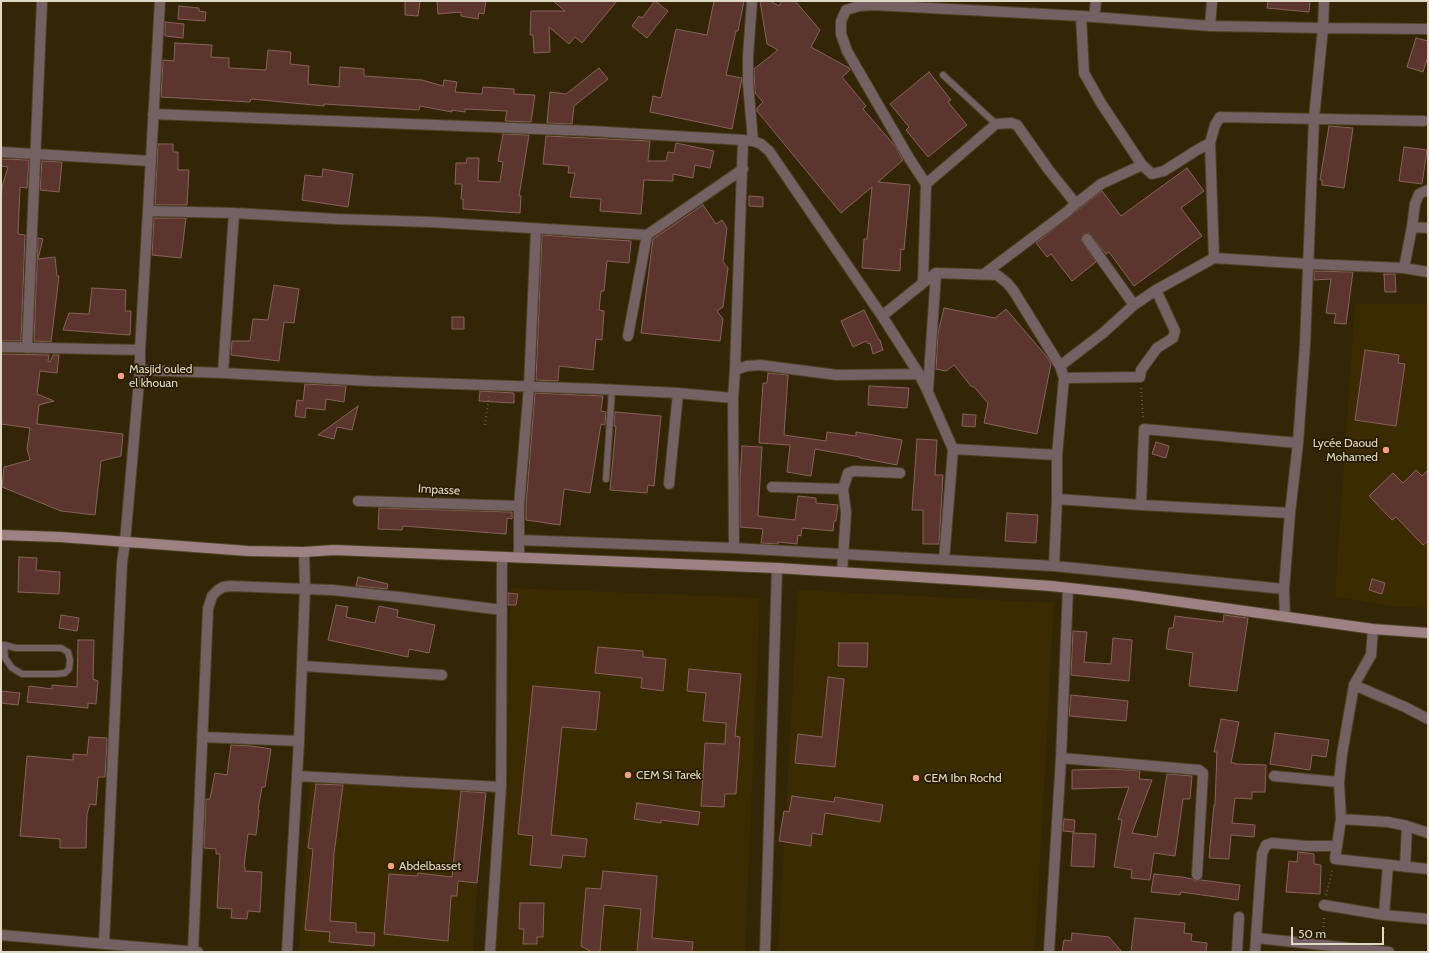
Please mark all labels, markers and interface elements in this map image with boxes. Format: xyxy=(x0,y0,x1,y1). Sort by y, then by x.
place label: Masjid ouled el khouan xyxy=(129,362,192,390)
marker: Masjid ouled el khouan xyxy=(116,371,126,381)
place label: Lycée Daoud Mohamed xyxy=(1313,436,1378,464)
marker: Lycée Daoud Mohamed xyxy=(1381,445,1391,455)
street label: Impasse xyxy=(418,482,460,498)
place label: CEM Si Tarek xyxy=(636,768,701,782)
marker: CEM Si Tarek xyxy=(623,770,633,780)
place label: CEM Ibn Rochd xyxy=(924,771,1002,785)
marker: CEM Ibn Rochd xyxy=(911,773,921,783)
place label: Abdelbasset xyxy=(399,859,461,873)
marker: Abdelbasset xyxy=(386,861,396,871)
scale bar xyxy=(1293,919,1386,945)
text: 50 m xyxy=(1298,926,1326,941)

